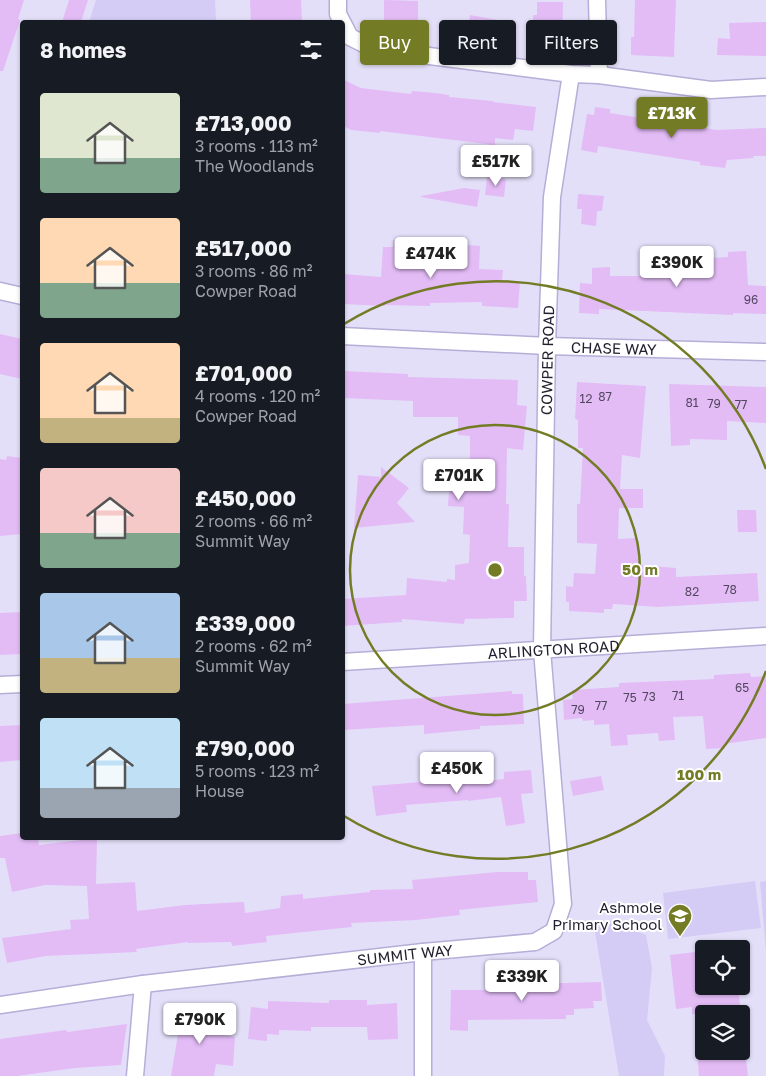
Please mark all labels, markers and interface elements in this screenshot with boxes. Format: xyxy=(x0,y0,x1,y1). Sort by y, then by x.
chip: Buy xyxy=(360,20,429,65)
chip: Rent xyxy=(439,20,516,65)
chip: Filters xyxy=(526,20,617,65)
icon: filters xyxy=(297,36,325,64)
text: 8 homes xyxy=(40,37,127,63)
pin: £713K xyxy=(637,96,707,139)
text: £713K xyxy=(648,103,696,123)
text: £713,000 xyxy=(195,110,292,136)
icon: home xyxy=(80,113,140,173)
text: 3 rooms · 113 m² xyxy=(195,136,318,156)
pin: £517K xyxy=(461,144,531,187)
text: £517K xyxy=(472,151,520,171)
text: The Woodlands xyxy=(195,156,314,176)
text: £517,000 xyxy=(195,235,292,261)
pin: £474K xyxy=(396,236,466,279)
icon: home xyxy=(80,238,140,298)
text: £474K xyxy=(406,243,456,263)
pin: £390K xyxy=(642,246,712,288)
text: £390K xyxy=(651,252,703,272)
text: 3 rooms · 86 m² xyxy=(195,261,312,281)
text: Cowper Road xyxy=(195,281,297,301)
house number: 96 xyxy=(744,292,758,307)
street label: COWPER ROAD xyxy=(537,305,557,415)
street label: CHASE WAY xyxy=(571,338,657,358)
text: £701,000 xyxy=(195,360,292,386)
icon: home xyxy=(80,363,140,423)
text: 4 rooms · 120 m² xyxy=(195,386,320,406)
house number: 87 xyxy=(598,389,612,404)
house number: 12 xyxy=(580,391,592,406)
house number: 81 xyxy=(685,395,699,410)
house number: 79 xyxy=(707,396,721,411)
house number: 77 xyxy=(735,397,747,412)
text: Cowper Road xyxy=(195,406,297,426)
pin: £701K xyxy=(424,458,494,501)
text: £701K xyxy=(434,465,484,485)
text: £450,000 xyxy=(195,485,296,511)
icon: home xyxy=(80,488,140,548)
text: 2 rooms · 66 m² xyxy=(195,511,312,531)
text: Summit Way xyxy=(195,531,290,551)
text: 50 m xyxy=(622,560,658,578)
centre of rings xyxy=(486,561,504,579)
house number: 78 xyxy=(723,582,737,597)
house number: 82 xyxy=(685,584,699,599)
text: £339,000 xyxy=(195,610,296,636)
icon: home xyxy=(80,613,140,673)
text: 2 rooms · 62 m² xyxy=(195,636,312,656)
street label: ARLINGTON ROAD xyxy=(487,636,620,662)
text: Summit Way xyxy=(195,656,290,676)
house number: 65 xyxy=(735,680,749,695)
house number: 71 xyxy=(672,688,684,703)
house number: 73 xyxy=(642,689,656,704)
house number: 75 xyxy=(623,690,637,705)
house number: 77 xyxy=(595,698,607,713)
house number: 79 xyxy=(571,702,585,717)
text: £790,000 xyxy=(195,735,295,761)
icon: home xyxy=(80,738,140,798)
pin: £450K xyxy=(422,752,492,794)
text: £450K xyxy=(431,758,483,778)
text: 5 rooms · 123 m² xyxy=(195,761,319,781)
text: 100 m xyxy=(677,765,721,783)
text: House xyxy=(195,781,244,801)
place label: Ashmole Primary School xyxy=(552,898,662,933)
school or university icon: Ashmole Primary School xyxy=(667,903,693,937)
street label: SUMMIT WAY xyxy=(356,940,454,968)
map controls xyxy=(695,940,750,1060)
button: locate xyxy=(695,940,750,995)
pin: £339K xyxy=(487,960,557,1002)
text: £339K xyxy=(496,966,548,986)
pin: £790K xyxy=(165,1002,235,1045)
button: layers xyxy=(695,1005,750,1060)
text: £790K xyxy=(174,1009,226,1029)

